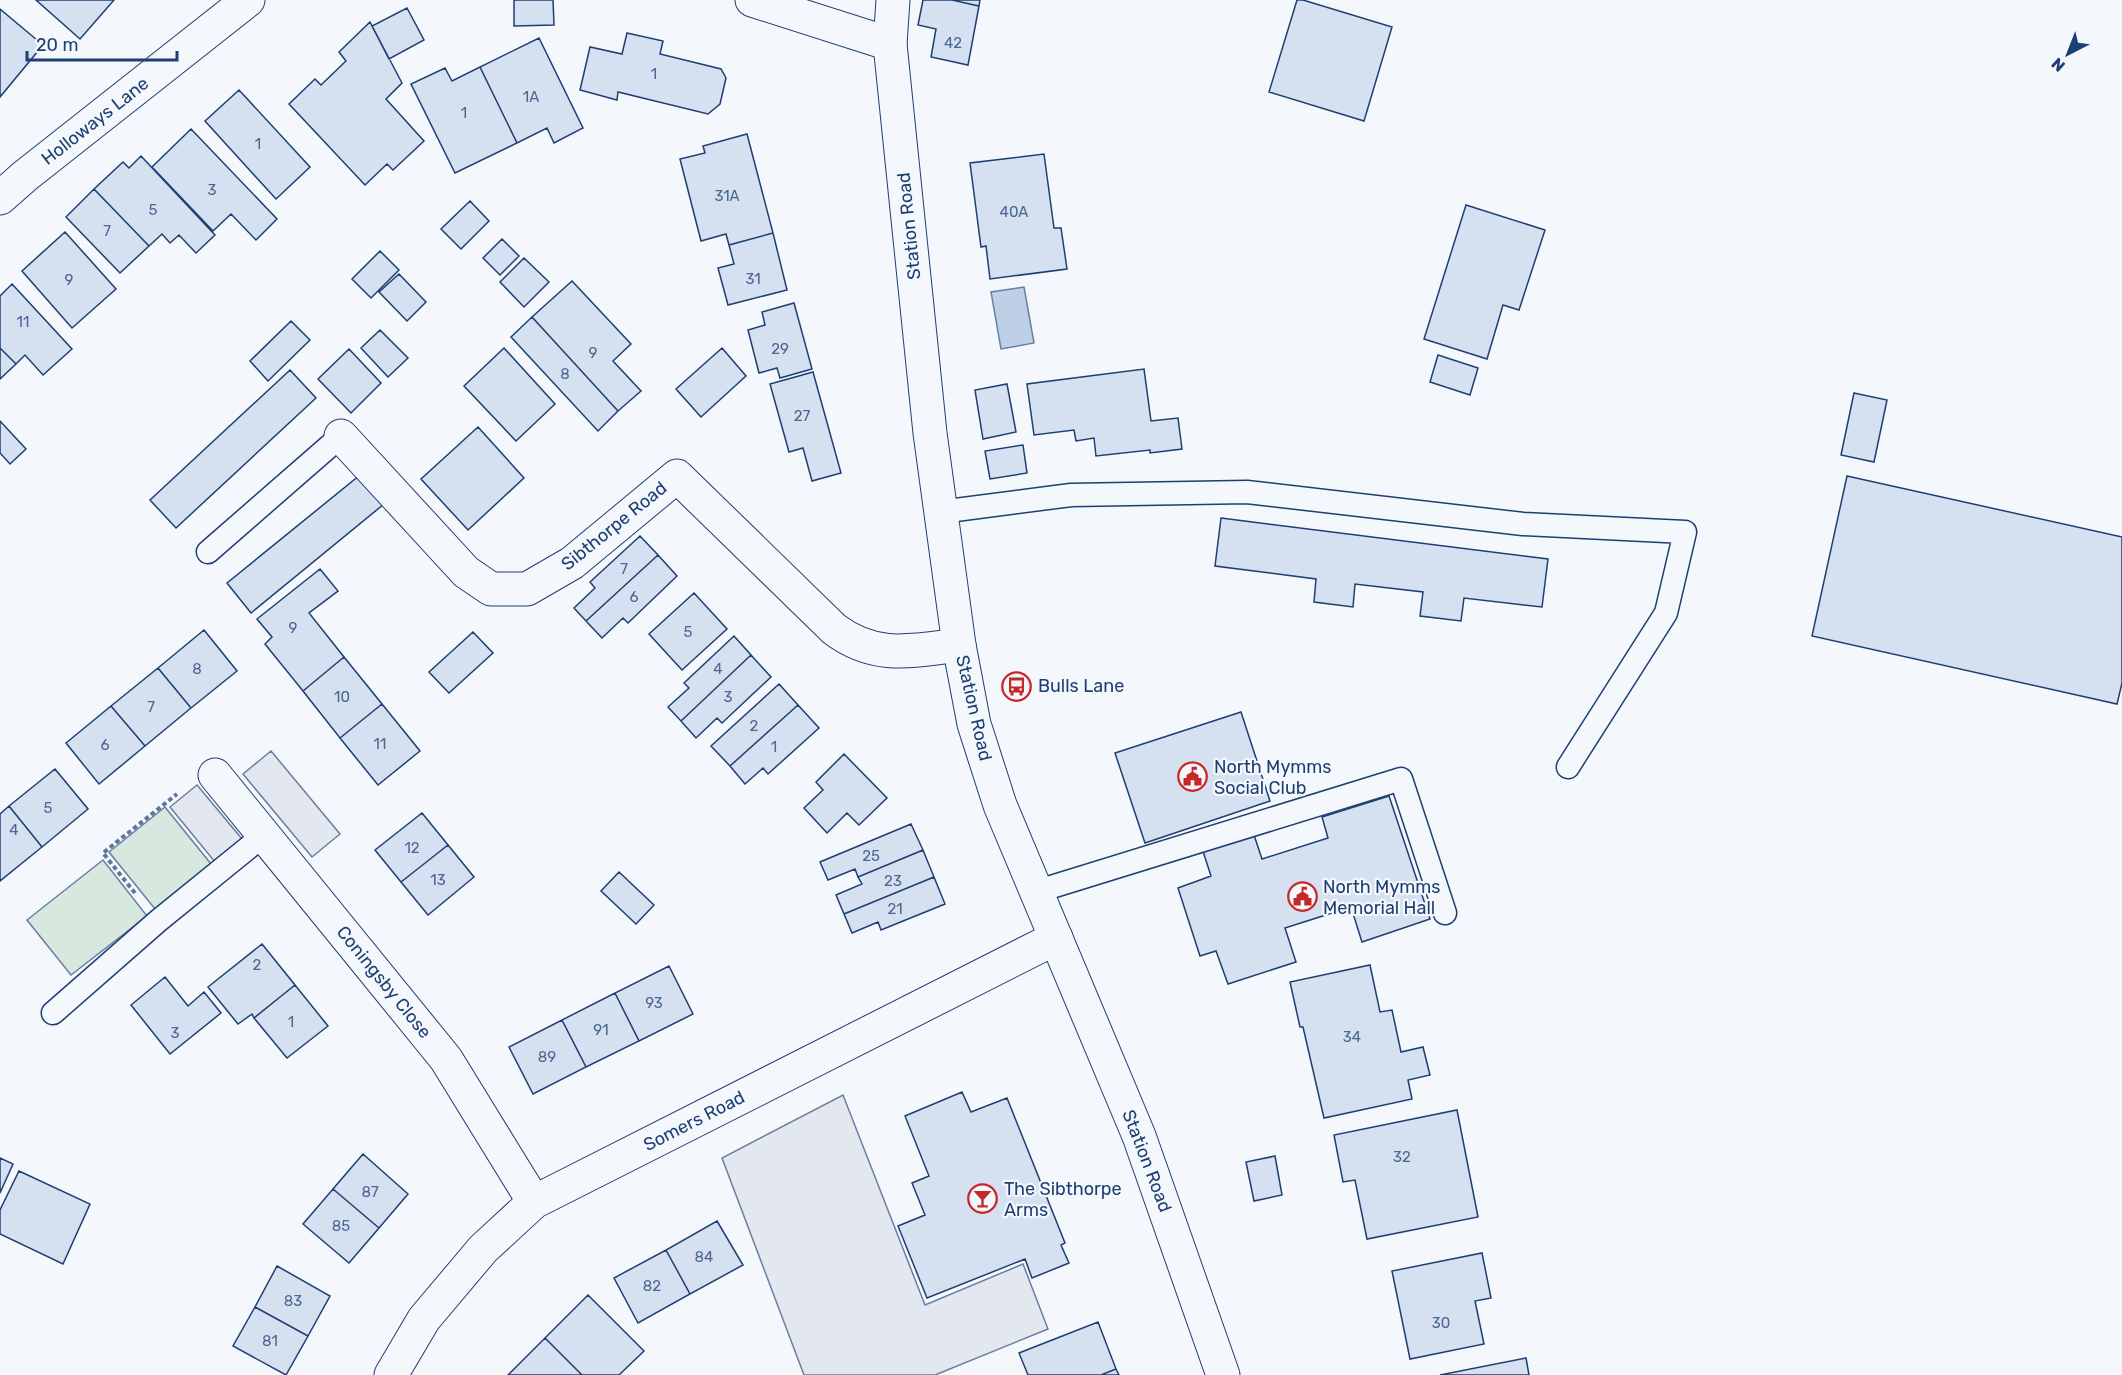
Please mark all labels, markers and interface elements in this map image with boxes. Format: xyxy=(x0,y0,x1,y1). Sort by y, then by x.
scale bar xyxy=(27,24,177,62)
north arrow xyxy=(2038,24,2098,84)
text: 20 m xyxy=(36,34,78,56)
house number: 42 xyxy=(944,34,962,52)
text: N xyxy=(2048,54,2069,76)
house number: 1 xyxy=(651,65,657,83)
street label: Holloways Lane xyxy=(37,72,153,170)
house number: 1A xyxy=(523,88,539,106)
house number: 1 xyxy=(461,104,467,122)
house number: 1 xyxy=(255,135,261,153)
street label: Station Road xyxy=(892,171,926,281)
house number: 3 xyxy=(207,181,217,199)
house number: 31A xyxy=(714,187,740,205)
house number: 5 xyxy=(149,201,158,219)
house number: 40A xyxy=(1000,203,1028,221)
house number: 7 xyxy=(103,222,111,240)
house number: 31 xyxy=(745,270,761,288)
house number: 9 xyxy=(65,271,74,289)
house number: 11 xyxy=(17,313,29,331)
house number: 29 xyxy=(771,340,789,358)
house number: 9 xyxy=(589,344,598,362)
house number: 8 xyxy=(560,365,570,383)
house number: 27 xyxy=(794,407,811,425)
street label: Sibthorpe Road xyxy=(557,477,671,575)
house number: 7 xyxy=(620,560,628,578)
house number: 6 xyxy=(629,588,639,606)
house number: 9 xyxy=(289,619,298,637)
house number: 5 xyxy=(684,623,693,641)
street label: Station Road xyxy=(951,653,997,763)
house number: 8 xyxy=(192,660,202,678)
house number: 4 xyxy=(713,660,723,678)
bus stop icon: Bulls Lane xyxy=(1001,670,1033,702)
place label: Bulls Lane xyxy=(1038,675,1124,697)
house number: 10 xyxy=(334,688,350,706)
house number: 3 xyxy=(723,688,733,706)
house number: 7 xyxy=(147,698,155,716)
house number: 2 xyxy=(750,717,759,735)
house number: 11 xyxy=(374,735,386,753)
house number: 6 xyxy=(100,736,110,754)
house number: 1 xyxy=(771,738,777,756)
place label: North Mymms Social Club xyxy=(1214,756,1332,799)
public building icon: North Mymms Social Club xyxy=(1177,761,1209,793)
house number: 5 xyxy=(44,799,53,817)
house number: 4 xyxy=(9,821,19,839)
house number: 12 xyxy=(404,839,420,857)
house number: 25 xyxy=(862,847,880,865)
house number: 13 xyxy=(430,871,446,889)
house number: 23 xyxy=(884,872,902,890)
place label: North Mymms Memorial Hall xyxy=(1323,876,1441,919)
public building icon: North Mymms Memorial Hall xyxy=(1286,881,1318,913)
house number: 21 xyxy=(887,900,903,918)
street label: Coningsby Close xyxy=(332,921,436,1043)
house number: 2 xyxy=(253,956,262,974)
house number: 93 xyxy=(645,994,663,1012)
house number: 1 xyxy=(288,1013,294,1031)
house number: 91 xyxy=(593,1021,609,1039)
house number: 3 xyxy=(170,1024,180,1042)
house number: 34 xyxy=(1343,1028,1361,1046)
house number: 89 xyxy=(538,1048,556,1066)
street label: Somers Road xyxy=(640,1086,748,1156)
street label: Station Road xyxy=(1117,1107,1177,1215)
house number: 32 xyxy=(1393,1148,1411,1166)
place label: The Sibthorpe Arms xyxy=(1004,1178,1122,1221)
house number: 87 xyxy=(361,1183,379,1201)
bar icon: The Sibthorpe Arms xyxy=(967,1183,999,1215)
house number: 85 xyxy=(332,1217,350,1235)
house number: 84 xyxy=(695,1248,713,1266)
house number: 82 xyxy=(643,1277,661,1295)
house number: 83 xyxy=(284,1292,302,1310)
house number: 30 xyxy=(1432,1314,1450,1332)
house number: 81 xyxy=(262,1332,278,1350)

